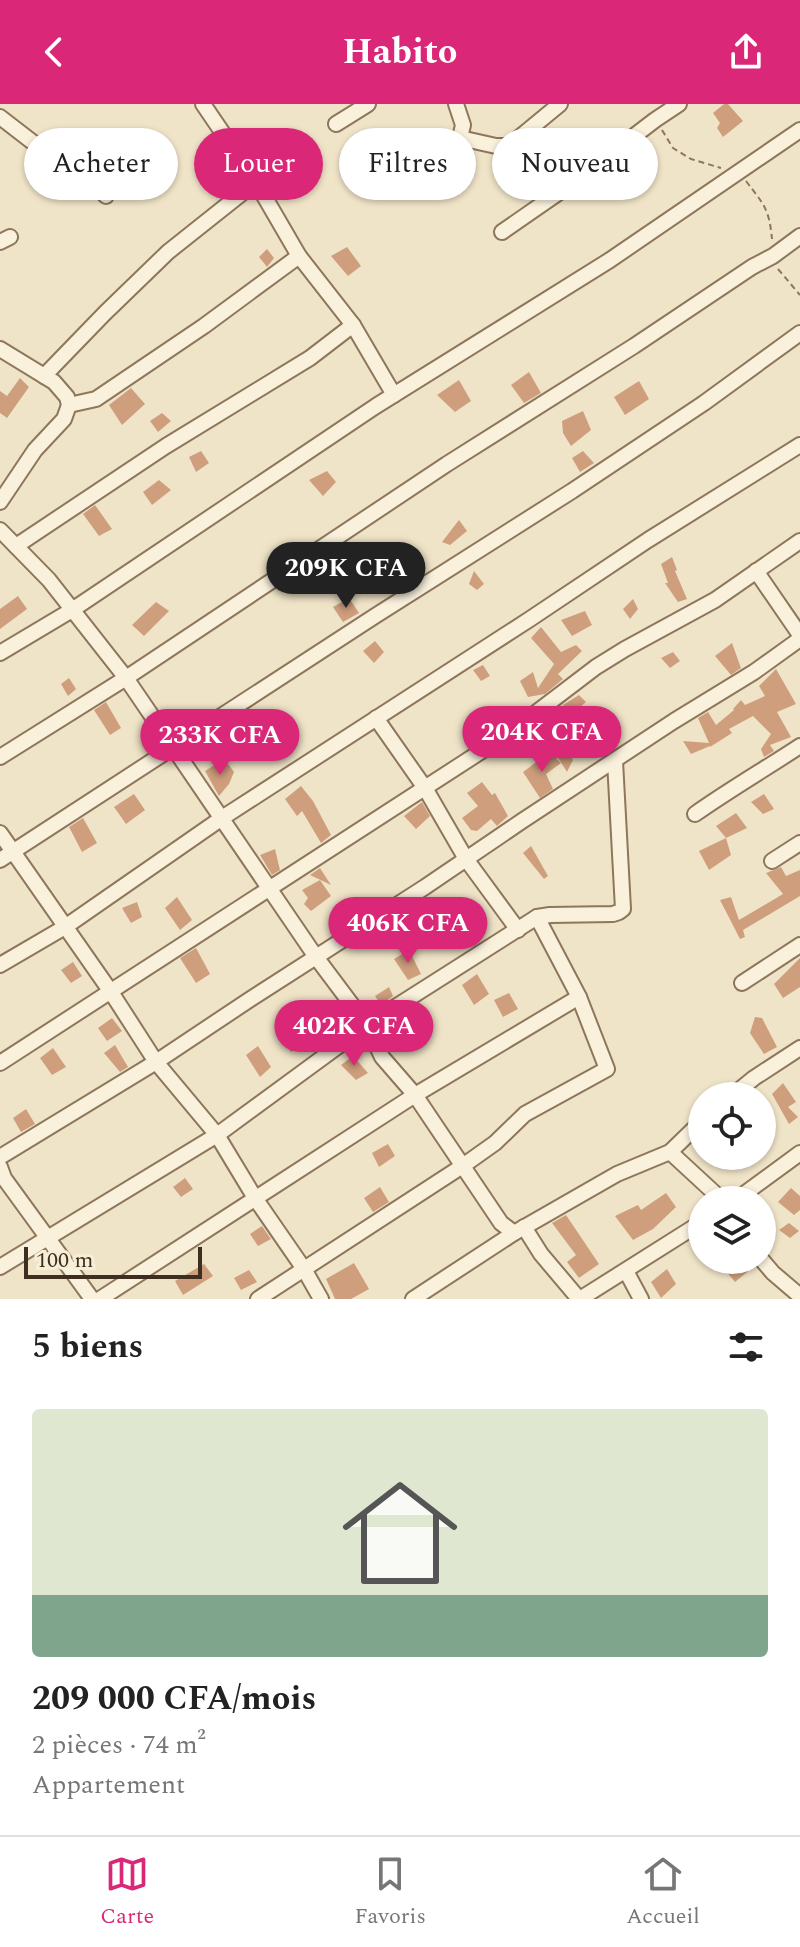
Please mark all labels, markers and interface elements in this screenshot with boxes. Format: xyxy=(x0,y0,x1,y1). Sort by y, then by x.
text: Habito xyxy=(343,25,457,80)
icon: back xyxy=(32,30,76,74)
icon: share xyxy=(724,30,768,74)
chip: Acheter xyxy=(24,128,178,200)
chip: Louer xyxy=(194,128,323,200)
chip: Filtres xyxy=(339,128,476,200)
chip: Nouveau xyxy=(492,128,658,200)
pin: 209K CFA xyxy=(263,542,429,610)
text: 209K CFA xyxy=(284,548,408,588)
pin: 204K CFA xyxy=(459,706,625,774)
pin: 233K CFA xyxy=(137,709,303,777)
text: 204K CFA xyxy=(480,712,604,752)
text: 233K CFA xyxy=(158,715,282,755)
pin: 406K CFA xyxy=(325,897,491,965)
text: 406K CFA xyxy=(346,903,470,943)
pin: 402K CFA xyxy=(271,1000,437,1068)
text: 402K CFA xyxy=(292,1006,416,1046)
map controls xyxy=(688,1082,776,1274)
button: locate xyxy=(688,1082,776,1170)
button: layers xyxy=(688,1186,776,1274)
scale bar xyxy=(24,1243,202,1279)
text: 100 m xyxy=(36,1244,93,1277)
text: 5 biens xyxy=(32,1321,143,1373)
icon: filters xyxy=(724,1325,768,1369)
icon: home xyxy=(328,1461,472,1605)
text: 209 000 CFA/mois xyxy=(32,1673,316,1725)
text: 2 pièces · 74 m² xyxy=(32,1725,206,1765)
text: Appartement xyxy=(32,1765,185,1805)
tab: Carte xyxy=(100,1852,154,1933)
tab: Favoris xyxy=(355,1852,426,1933)
tab: Accueil xyxy=(626,1852,700,1933)

